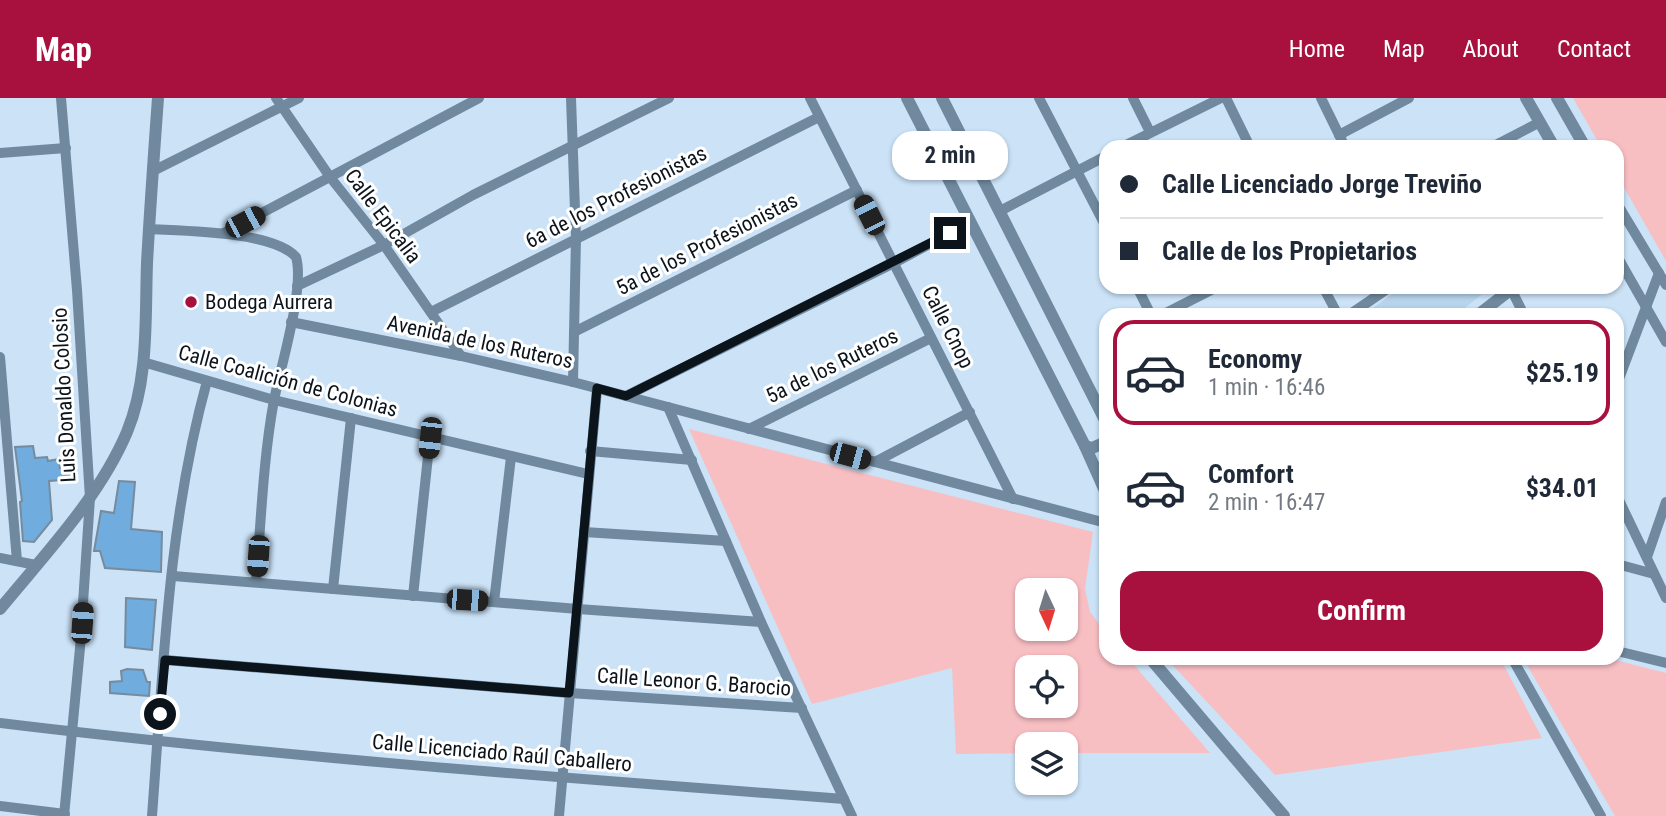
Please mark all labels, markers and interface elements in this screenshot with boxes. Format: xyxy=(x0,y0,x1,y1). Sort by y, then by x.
text: Map xyxy=(35,30,92,69)
text: Home xyxy=(1289,35,1345,63)
text: Map xyxy=(1383,35,1425,63)
text: About xyxy=(1463,35,1519,63)
text: Contact xyxy=(1557,35,1631,63)
callout: 2 min xyxy=(892,131,1008,180)
street label: 6a de los Profesionistas xyxy=(521,141,711,253)
text: 2 min xyxy=(924,142,976,169)
street label: Calle Epicalia xyxy=(340,164,426,268)
text: Calle Licenciado Jorge Treviño xyxy=(1162,169,1482,199)
street label: 5a de los Profesionistas xyxy=(612,188,802,300)
car xyxy=(851,192,888,238)
car xyxy=(222,203,269,241)
route end xyxy=(934,217,966,249)
text: Calle de los Propietarios xyxy=(1162,236,1417,266)
street label: Calle Cnop xyxy=(917,282,979,372)
place label: Bodega Aurrera xyxy=(205,290,333,314)
marker: Bodega Aurrera xyxy=(183,294,199,310)
street label: Luis Donaldo Colosio xyxy=(47,307,81,483)
street label: Avenida de los Ruteros xyxy=(385,311,575,373)
street label: 5a de los Ruteros xyxy=(762,324,902,408)
street label: Calle Coalición de Colonias xyxy=(176,340,400,422)
icon: car xyxy=(1124,341,1187,404)
text: Economy xyxy=(1208,344,1302,374)
text: $25.19 xyxy=(1526,358,1599,388)
text: 1 min · 16:46 xyxy=(1208,374,1325,401)
car xyxy=(418,416,443,460)
car xyxy=(827,440,874,472)
icon: car xyxy=(1124,456,1187,519)
text: Comfort xyxy=(1208,459,1294,489)
text: $34.01 xyxy=(1526,473,1599,503)
text: 2 min · 16:47 xyxy=(1208,489,1325,516)
car xyxy=(247,534,270,578)
button: Confirm xyxy=(1120,571,1603,651)
north arrow xyxy=(1015,578,1078,640)
map controls xyxy=(1015,578,1078,795)
car xyxy=(446,588,489,612)
car xyxy=(71,601,94,645)
button: locate xyxy=(1015,655,1078,718)
street label: Calle Leonor G. Barocio xyxy=(596,663,792,701)
route start xyxy=(144,698,176,730)
street label: Calle Licenciado Raúl Caballero xyxy=(371,730,633,776)
button: layers xyxy=(1015,732,1078,795)

